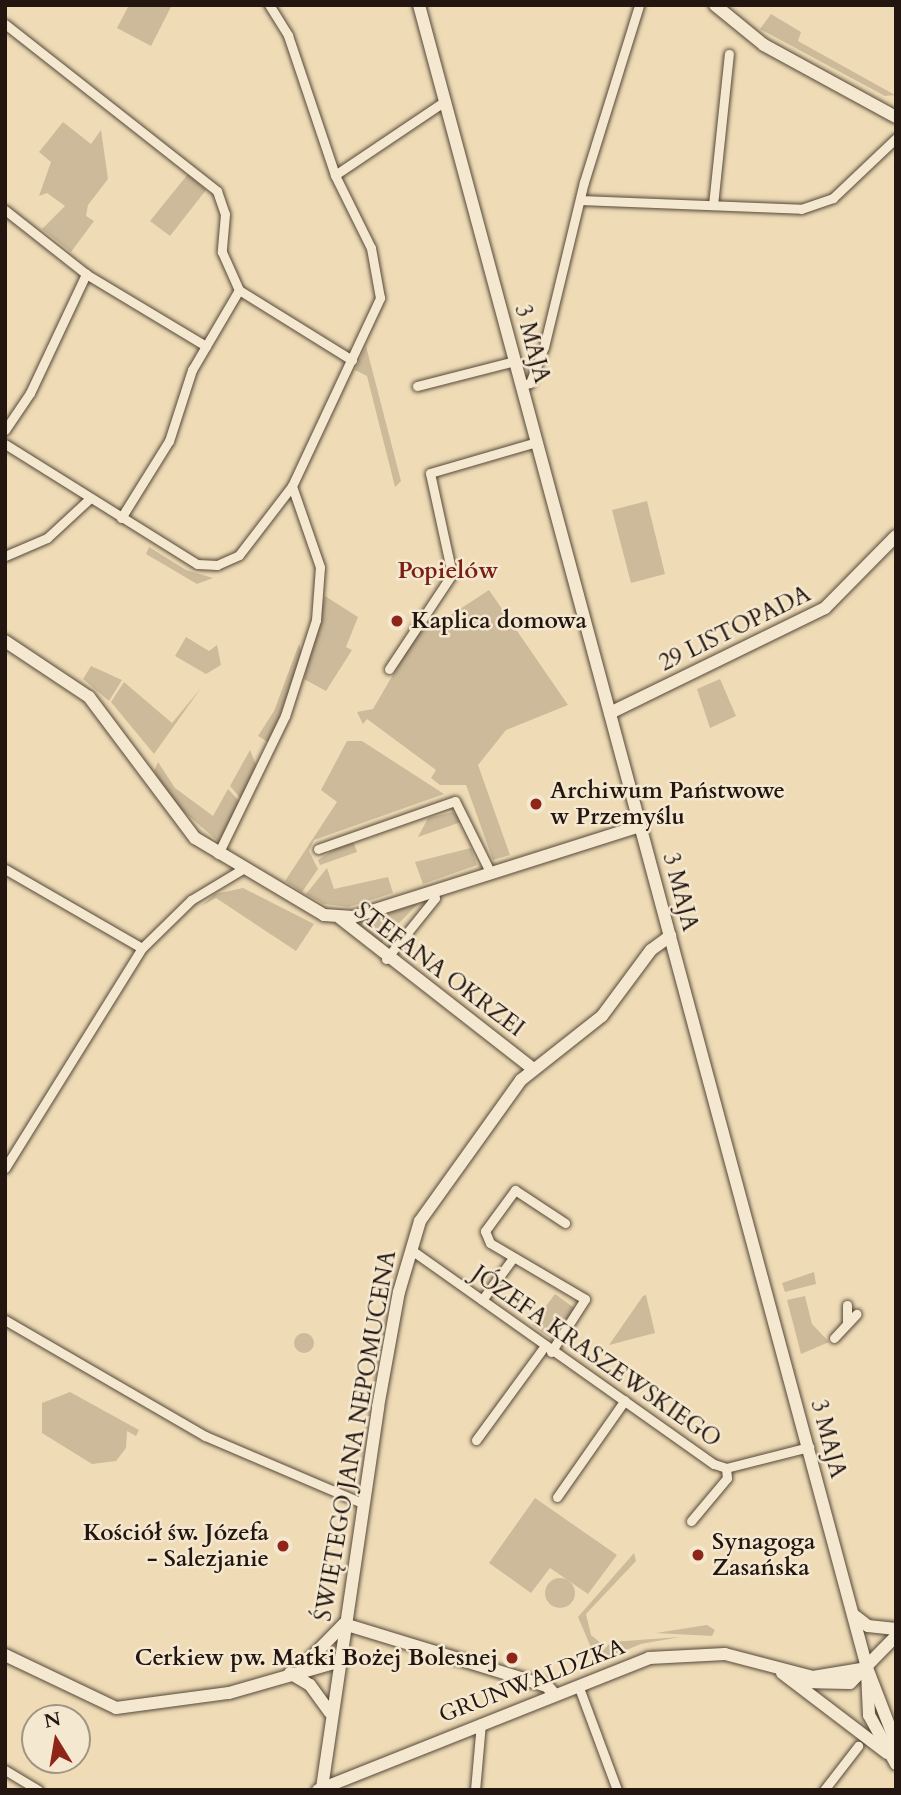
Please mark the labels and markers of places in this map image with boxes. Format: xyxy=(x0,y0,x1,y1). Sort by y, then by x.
place label: Kaplica domowa xyxy=(411,607,587,635)
marker: Kaplica domowa xyxy=(389,613,405,629)
place label: Archiwum Państwowe w Przemyślu xyxy=(550,777,785,831)
marker: Archiwum Państwowe w Przemyślu xyxy=(528,796,544,812)
place label: Kościół św. Józefa - Salezjanie xyxy=(83,1519,269,1573)
place label: Synagoga Zasańska xyxy=(712,1528,815,1582)
marker: Kościół św. Józefa - Salezjanie xyxy=(275,1538,291,1554)
marker: Synagoga Zasańska xyxy=(690,1547,706,1563)
place label: Cerkiew pw. Matki Bożej Bolesnej xyxy=(135,1644,498,1672)
marker: Cerkiew pw. Matki Bożej Bolesnej xyxy=(504,1650,520,1666)

